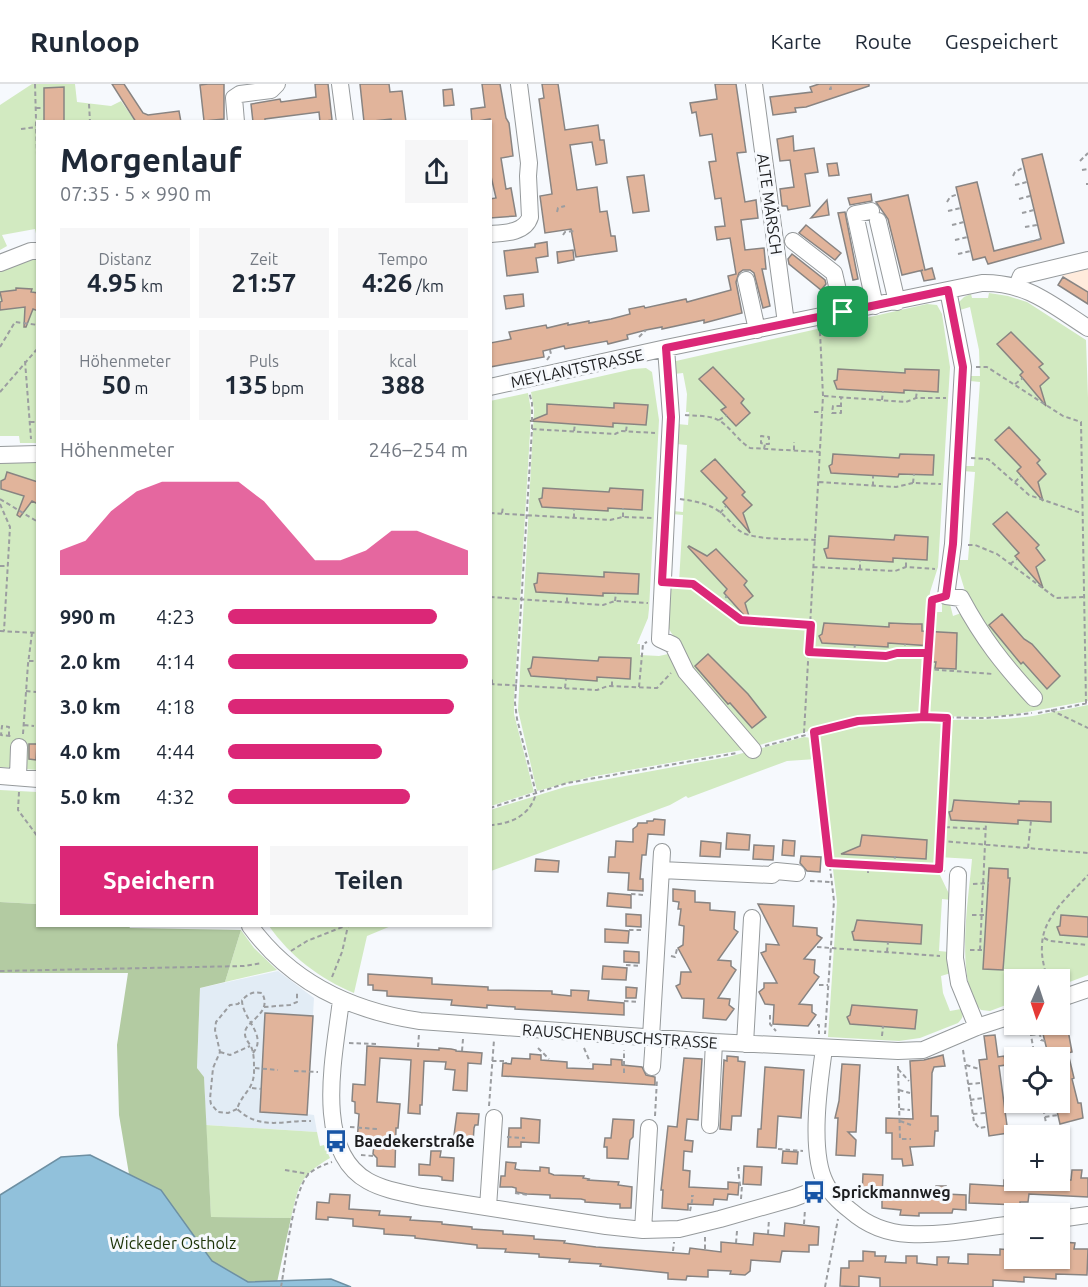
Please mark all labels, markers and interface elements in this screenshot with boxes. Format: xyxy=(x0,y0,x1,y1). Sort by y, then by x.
text: Runloop xyxy=(30,26,140,57)
text: Karte xyxy=(770,29,822,53)
text: Route xyxy=(855,29,912,53)
text: Gespeichert xyxy=(945,29,1058,53)
button: share xyxy=(405,140,468,203)
text: Morgenlauf xyxy=(60,141,242,178)
street label: ALTE MÄRSCH xyxy=(754,152,786,256)
text: 07:35 · 5 × 990 m xyxy=(60,182,212,205)
text: Distanz xyxy=(98,250,152,268)
text: Zeit xyxy=(250,250,278,268)
text: Tempo xyxy=(378,250,428,268)
text: 4.95 xyxy=(87,268,137,297)
text: 21:57 xyxy=(231,268,297,297)
text: 4:26 xyxy=(362,268,412,297)
text: km xyxy=(137,277,163,295)
text: /km xyxy=(412,277,444,295)
pin xyxy=(817,286,868,337)
icon: arrive xyxy=(826,295,859,328)
street label: MEYLANTSTRASSE xyxy=(509,345,645,391)
text: Höhenmeter xyxy=(79,352,171,370)
text: Puls xyxy=(249,352,279,370)
text: kcal xyxy=(389,352,417,370)
text: 50 xyxy=(102,370,131,399)
text: 135 xyxy=(224,370,268,399)
text: 388 xyxy=(381,370,425,399)
text: m xyxy=(131,379,148,397)
text: bpm xyxy=(268,379,304,397)
text: Höhenmeter xyxy=(60,438,174,461)
text: 246–254 m xyxy=(369,438,468,461)
text: 990 m xyxy=(60,605,116,628)
text: 4:23 xyxy=(156,605,195,628)
text: 2.0 km xyxy=(60,650,121,673)
text: 4:14 xyxy=(156,650,195,673)
text: 3.0 km xyxy=(60,695,121,718)
text: 4:18 xyxy=(156,695,195,718)
text: 4.0 km xyxy=(60,740,121,763)
text: 4:44 xyxy=(156,740,195,763)
text: 5.0 km xyxy=(60,785,121,808)
text: 4:32 xyxy=(156,785,195,808)
button: Speichern xyxy=(60,846,258,915)
button: Teilen xyxy=(270,846,468,915)
north arrow xyxy=(1004,969,1070,1035)
map controls xyxy=(1004,969,1070,1269)
street label: RAUSCHENBUSCHSTRASSE xyxy=(522,1020,718,1052)
button: locate xyxy=(1004,1047,1070,1113)
button: + xyxy=(1004,1125,1070,1191)
bus stop icon: Baedekerstraße xyxy=(323,1128,349,1154)
place label: Baedekerstraße xyxy=(354,1132,475,1150)
bus stop icon: Sprickmannweg xyxy=(801,1179,827,1205)
place label: Sprickmannweg xyxy=(832,1183,951,1201)
button: − xyxy=(1004,1203,1070,1269)
park label: Wickeder Ostholz xyxy=(110,1234,236,1252)

